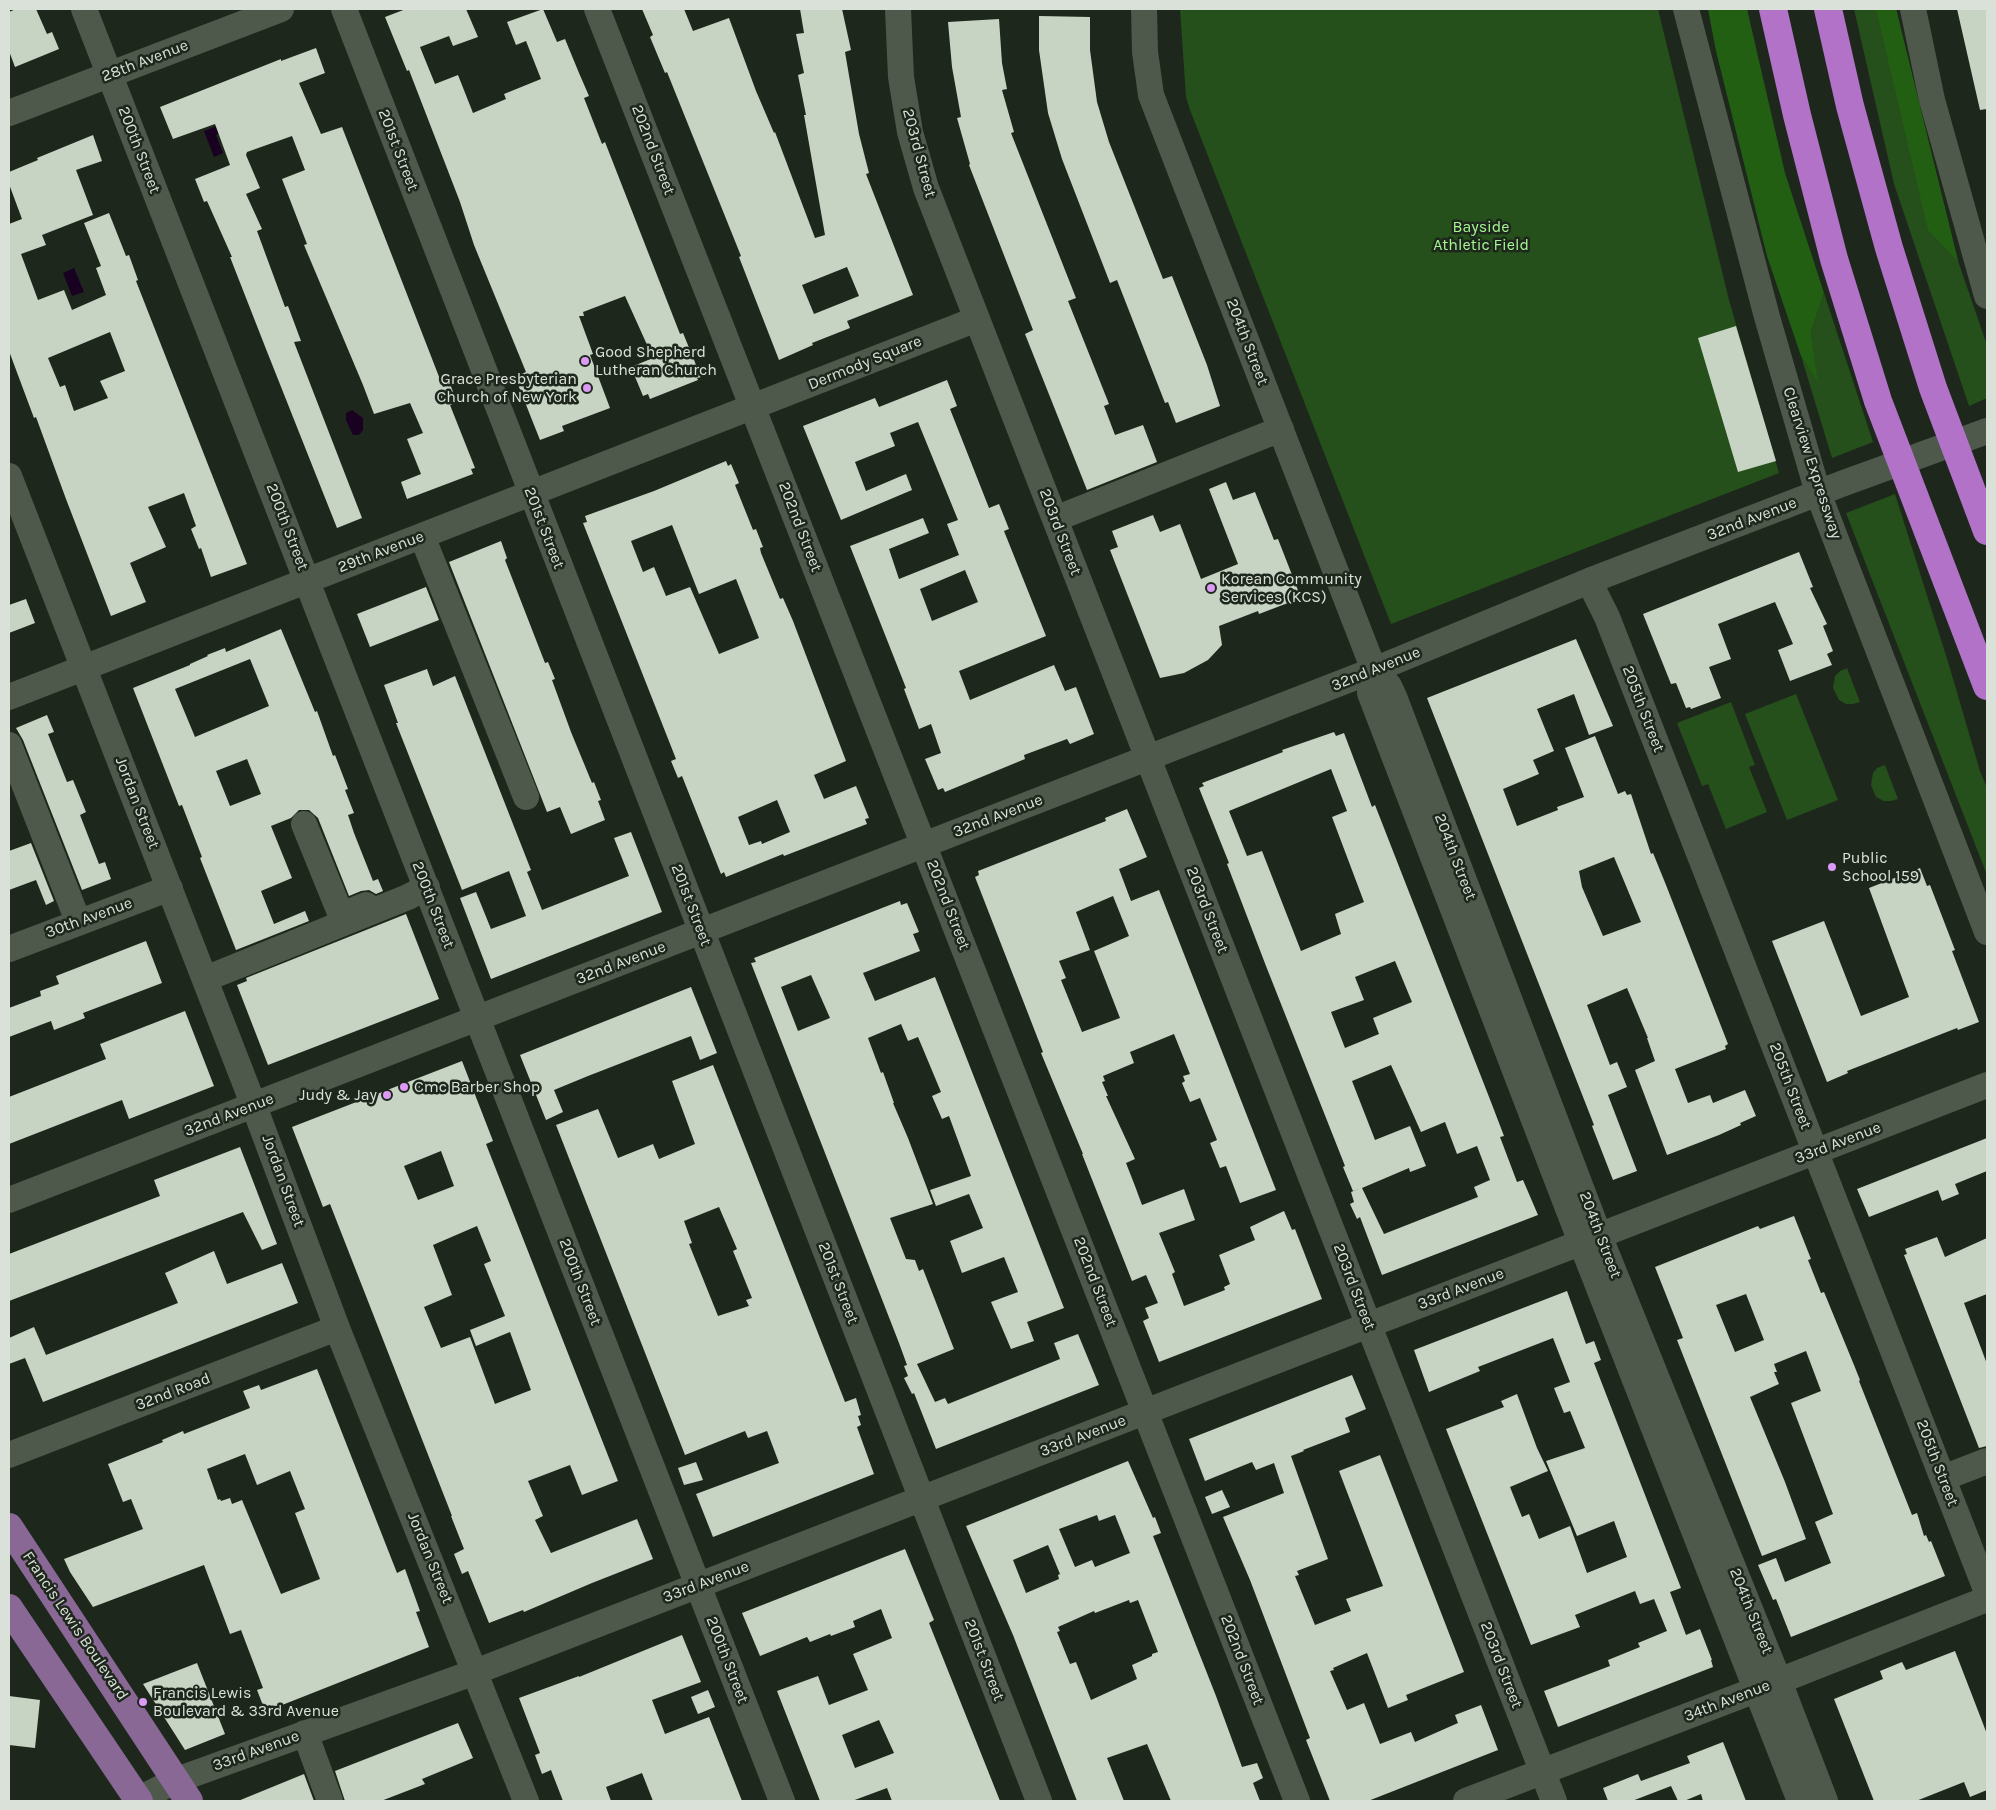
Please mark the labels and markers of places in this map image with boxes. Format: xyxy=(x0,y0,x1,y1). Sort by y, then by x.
place label: Good Shepherd Lutheran Church xyxy=(595,342,717,380)
marker: Good Shepherd Lutheran Church xyxy=(579,355,591,367)
place label: Grace Presbyterian Church of New York xyxy=(436,369,577,407)
marker: Grace Presbyterian Church of New York xyxy=(581,382,593,394)
place label: Korean Community Services (KCS) xyxy=(1221,569,1362,607)
marker: Korean Community Services (KCS) xyxy=(1205,582,1217,594)
place label: Public School 159 xyxy=(1842,848,1919,886)
marker: Public School 159 xyxy=(1826,861,1838,873)
place label: Cmc Barber Shop xyxy=(414,1077,540,1097)
marker: Cmc Barber Shop xyxy=(398,1081,410,1093)
place label: Judy & Jay xyxy=(299,1085,377,1105)
marker: Judy & Jay xyxy=(381,1089,393,1101)
place label: Francis Lewis Boulevard & 33rd Avenue xyxy=(153,1683,339,1721)
marker: Francis Lewis Boulevard & 33rd Avenue xyxy=(137,1696,149,1708)

